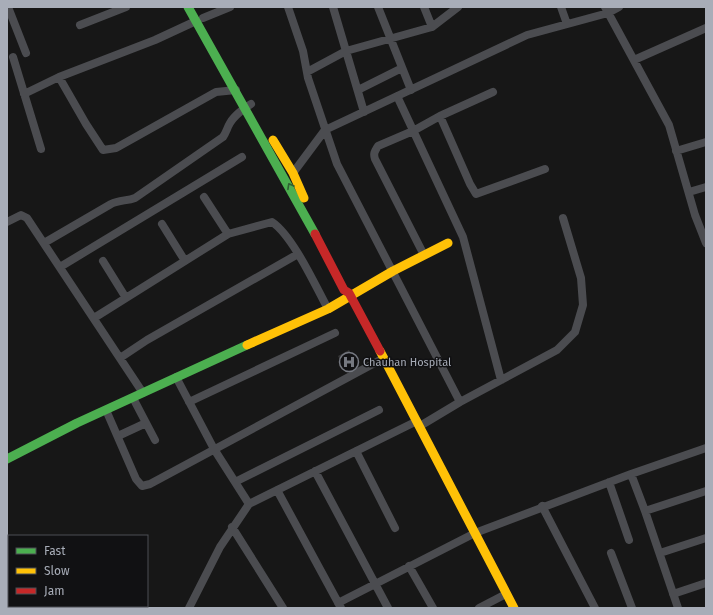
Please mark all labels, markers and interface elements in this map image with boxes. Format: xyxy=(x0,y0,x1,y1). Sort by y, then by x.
one-way arrow xyxy=(287,183,294,190)
hospital icon: Chauhan Hospital xyxy=(338,351,360,373)
place label: Chauhan Hospital xyxy=(363,356,451,369)
legend xyxy=(8,535,148,607)
text: Fast xyxy=(44,544,66,558)
text: Slow xyxy=(44,564,70,578)
text: Jam xyxy=(44,584,64,598)

